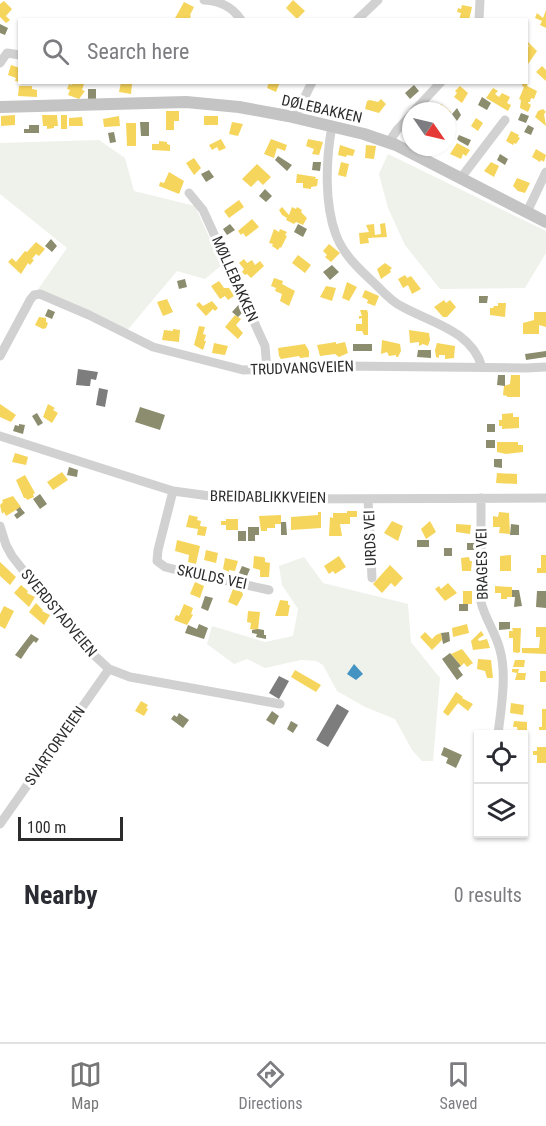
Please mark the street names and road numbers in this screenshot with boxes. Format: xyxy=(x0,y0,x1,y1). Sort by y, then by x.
street label: DØLEBAKKEN xyxy=(280,91,364,127)
street label: MØLLEBAKKEN xyxy=(208,233,262,325)
street label: TRUDVANGVEIEN xyxy=(250,357,354,379)
street label: BREIDABLIKKVEIEN xyxy=(210,487,326,507)
street label: URDS VEI xyxy=(360,510,380,566)
street label: BRAGES VEI xyxy=(472,528,492,600)
street label: SKULDS VEI xyxy=(175,561,249,593)
street label: SVERDSTADVEIEN xyxy=(17,566,101,660)
street label: SVARTORVEIEN xyxy=(21,703,89,789)

